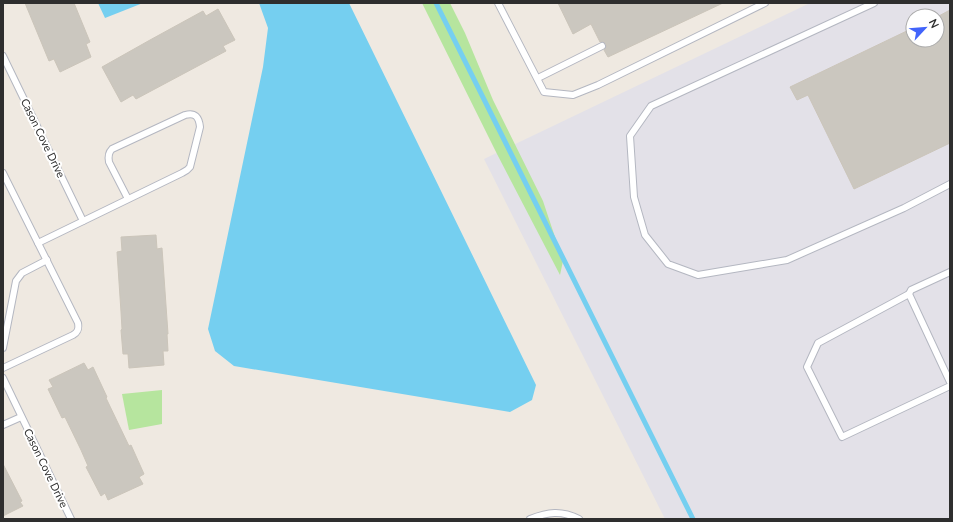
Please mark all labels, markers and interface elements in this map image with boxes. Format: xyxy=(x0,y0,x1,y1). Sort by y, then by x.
north arrow xyxy=(905,8,945,48)
text: N xyxy=(927,17,942,30)
street label: Cason Cove Drive xyxy=(19,96,68,180)
street label: Cason Cove Drive xyxy=(22,426,71,510)

